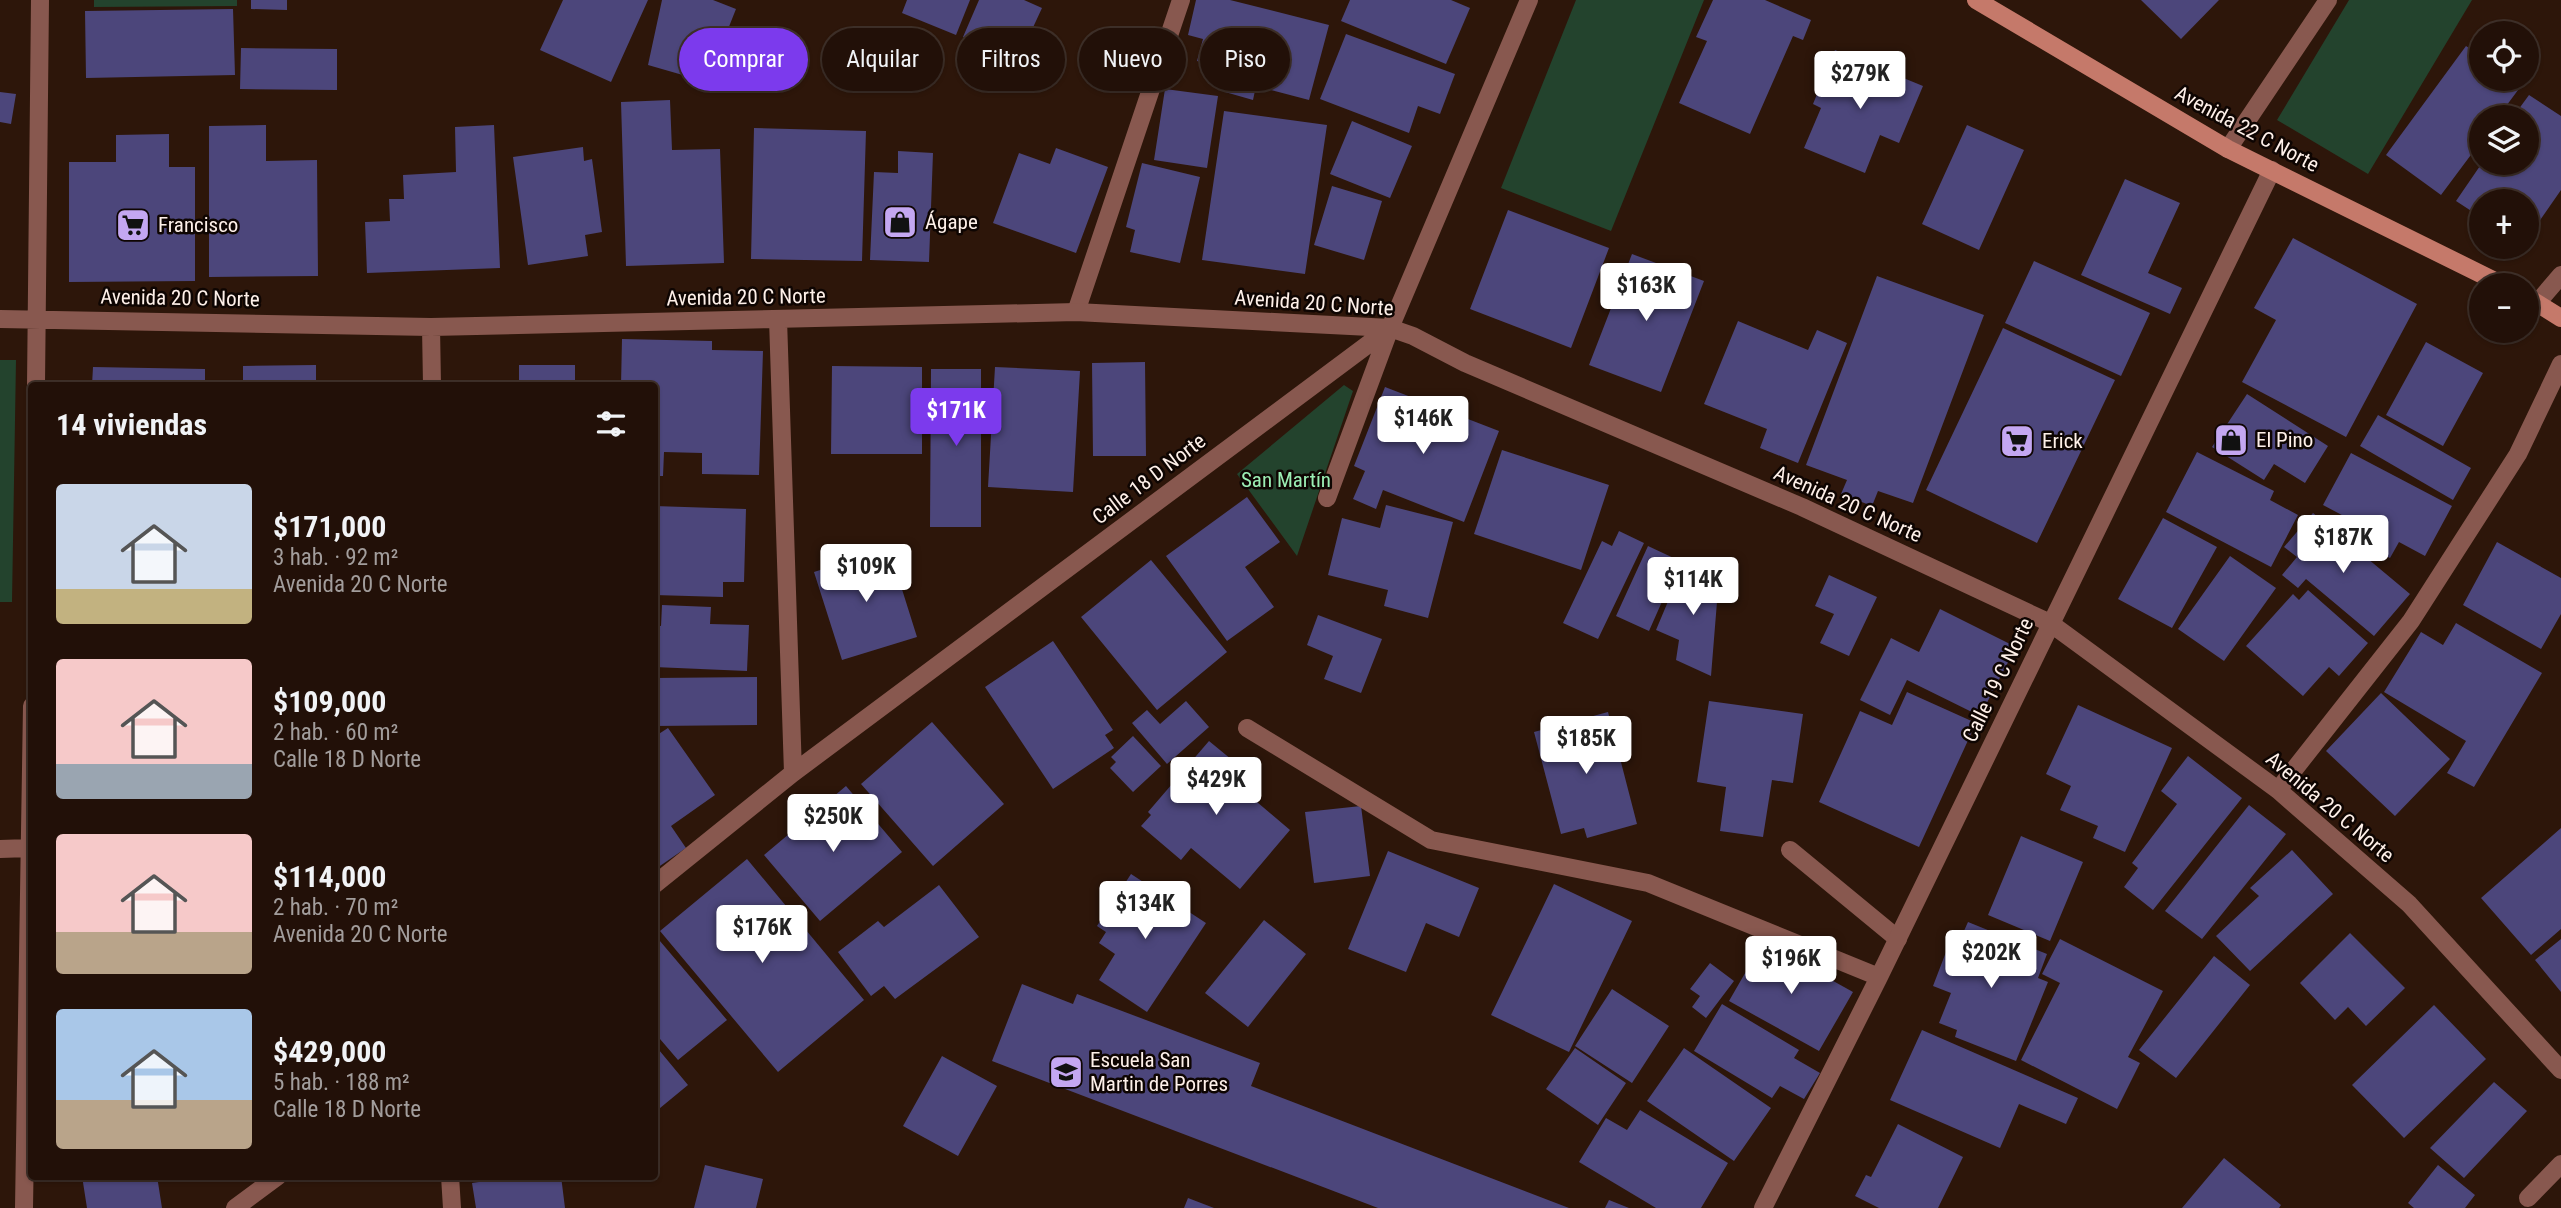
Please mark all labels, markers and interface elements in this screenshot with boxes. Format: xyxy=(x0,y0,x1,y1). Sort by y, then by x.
map controls xyxy=(2469,21,2539,343)
button: locate xyxy=(2469,21,2539,91)
chip: Comprar xyxy=(679,28,808,91)
chip: Alquilar xyxy=(822,28,943,91)
chip: Filtros xyxy=(957,28,1065,91)
chip: Nuevo xyxy=(1079,28,1186,91)
chip: Piso xyxy=(1200,28,1290,91)
pin: $279K xyxy=(1811,52,1909,111)
text: $279K xyxy=(1830,60,1890,87)
street label: Avenida 22 C Norte xyxy=(2171,81,2323,177)
button: layers xyxy=(2469,105,2539,175)
button: + xyxy=(2469,189,2539,259)
shop icon: Ágape xyxy=(881,203,919,241)
supermarket icon: Francisco xyxy=(114,206,152,244)
place label: Ágape xyxy=(925,210,978,234)
place label: Francisco xyxy=(158,213,238,237)
pin: $163K xyxy=(1597,264,1695,323)
text: $163K xyxy=(1616,272,1676,299)
button: − xyxy=(2469,273,2539,343)
street label: Avenida 20 C Norte xyxy=(666,284,826,310)
street label: Avenida 20 C Norte xyxy=(100,285,260,311)
street label: Avenida 20 C Norte xyxy=(1234,285,1394,321)
pin: $171K xyxy=(907,388,1005,448)
pin: $146K xyxy=(1374,396,1472,456)
text: $171K xyxy=(926,397,986,424)
icon: filters xyxy=(592,405,630,443)
text: $146K xyxy=(1393,405,1453,432)
text: 14 viviendas xyxy=(56,407,207,442)
shop icon: El Pino xyxy=(2212,421,2250,459)
supermarket icon: Erick xyxy=(1998,422,2036,460)
place label: El Pino xyxy=(2256,428,2313,452)
street label: Calle 18 D Norte xyxy=(1088,429,1210,529)
place label: Erick xyxy=(2042,429,2083,453)
street label: Avenida 20 C Norte xyxy=(1770,461,1926,547)
park label: San Martín xyxy=(1241,468,1331,492)
text: $171,000 xyxy=(273,509,386,544)
icon: home xyxy=(112,512,196,596)
pin: $187K xyxy=(2294,516,2392,575)
text: $187K xyxy=(2313,524,2373,551)
text: 3 hab. · 92 m² xyxy=(273,544,398,571)
pin: $109K xyxy=(817,544,915,604)
text: $109K xyxy=(836,553,896,580)
pin: $114K xyxy=(1644,558,1742,617)
text: $114K xyxy=(1663,566,1723,593)
text: Avenida 20 C Norte xyxy=(273,571,448,598)
street label: Calle 19 C Norte xyxy=(1958,614,2038,746)
text: $109,000 xyxy=(273,684,386,719)
icon: home xyxy=(112,687,196,771)
pin: $185K xyxy=(1537,716,1635,776)
text: 2 hab. · 60 m² xyxy=(273,719,398,746)
text: $185K xyxy=(1556,725,1616,752)
text: Calle 18 D Norte xyxy=(273,746,421,773)
street label: Avenida 20 C Norte xyxy=(2261,747,2399,868)
pin: $429K xyxy=(1167,758,1265,817)
text: $429K xyxy=(1186,766,1246,793)
pin: $250K xyxy=(784,794,882,854)
text: $250K xyxy=(803,803,863,830)
text: $114,000 xyxy=(273,859,386,894)
icon: home xyxy=(112,862,196,946)
pin: $134K xyxy=(1096,881,1194,941)
text: $134K xyxy=(1115,890,1175,917)
text: 2 hab. · 70 m² xyxy=(273,894,398,921)
pin: $176K xyxy=(713,906,811,965)
text: $176K xyxy=(732,914,792,941)
text: Avenida 20 C Norte xyxy=(273,921,448,948)
pin: $202K xyxy=(1942,930,2040,990)
pin: $196K xyxy=(1742,936,1840,996)
text: $202K xyxy=(1961,939,2021,966)
text: $196K xyxy=(1761,945,1821,972)
text: $429,000 xyxy=(273,1034,386,1069)
icon: home xyxy=(112,1037,196,1121)
place label: Escuela San Martin de Porres xyxy=(1090,1048,1228,1096)
school or university icon: Escuela San Martin de Porres xyxy=(1047,1053,1085,1091)
text: 5 hab. · 188 m² xyxy=(273,1069,410,1096)
text: Calle 18 D Norte xyxy=(273,1096,421,1123)

